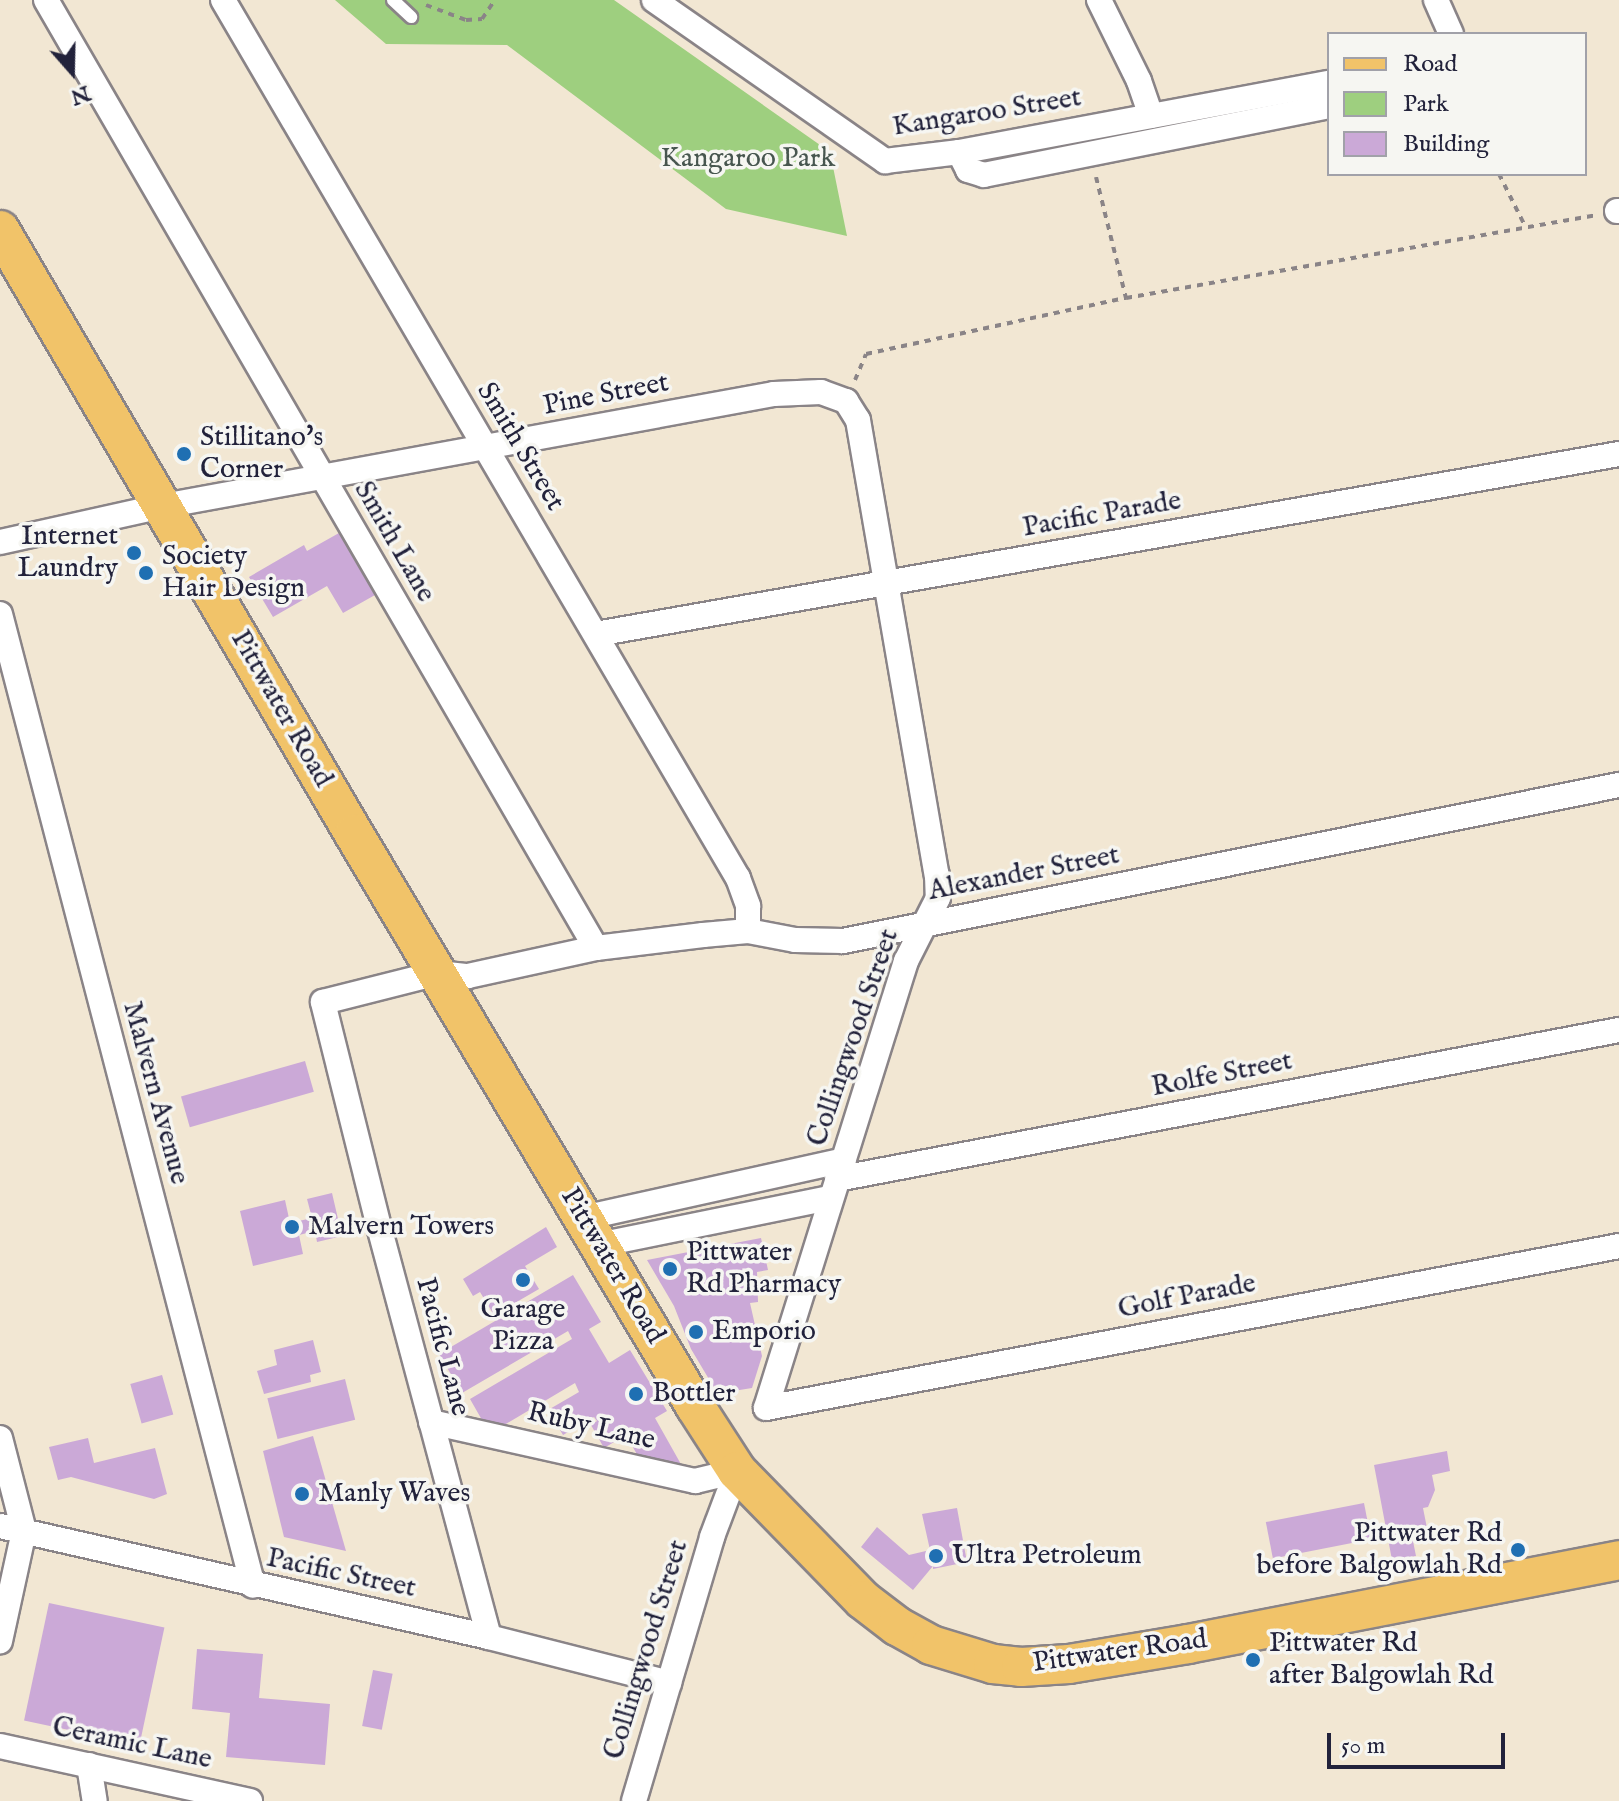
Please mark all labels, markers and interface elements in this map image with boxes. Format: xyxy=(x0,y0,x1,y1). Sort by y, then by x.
north arrow xyxy=(32,32,112,112)
legend xyxy=(1327,32,1587,176)
text: Road xyxy=(1403,49,1457,80)
text: N xyxy=(66,78,94,111)
street label: Kangaroo Street xyxy=(890,81,1084,145)
text: Park xyxy=(1403,89,1449,120)
text: Building xyxy=(1403,129,1489,160)
park label: Kangaroo Park xyxy=(661,142,835,176)
street label: Pine Street xyxy=(540,366,672,424)
street label: Smith Street xyxy=(469,377,571,517)
place label: Stillitano's Corner xyxy=(200,421,323,487)
marker: Stillitano's Corner xyxy=(175,445,193,463)
street label: Smith Lane xyxy=(346,476,442,608)
street label: Pacific Parade xyxy=(1020,485,1184,545)
place label: Internet Laundry xyxy=(18,520,118,586)
place label: Society Hair Design xyxy=(162,540,305,606)
marker: Internet Laundry xyxy=(125,544,143,562)
marker: Society Hair Design xyxy=(137,564,155,582)
street label: Pittwater Road xyxy=(223,625,339,793)
street label: Alexander Street xyxy=(926,839,1122,909)
street label: Collingwood Street xyxy=(801,925,907,1151)
street label: Malvern Avenue xyxy=(114,998,196,1188)
street label: Rolfe Street xyxy=(1149,1045,1295,1105)
street label: Pittwater Road xyxy=(552,1182,672,1350)
place label: Malvern Towers xyxy=(308,1210,494,1244)
marker: Malvern Towers xyxy=(283,1218,301,1236)
place label: Pittwater Rd Pharmacy xyxy=(686,1236,841,1302)
marker: Pittwater Rd Pharmacy xyxy=(661,1260,679,1278)
street label: Golf Parade xyxy=(1115,1267,1259,1327)
marker: Garage Pizza xyxy=(514,1271,532,1289)
street label: Pacific Lane xyxy=(407,1274,477,1420)
place label: Garage Pizza xyxy=(481,1293,565,1359)
place label: Emporio xyxy=(712,1315,816,1349)
marker: Emporio xyxy=(687,1323,705,1341)
place label: Bottler xyxy=(652,1377,736,1411)
marker: Bottler xyxy=(627,1385,645,1403)
street label: Ruby Lane xyxy=(524,1396,658,1458)
place label: Manly Waves xyxy=(318,1477,470,1511)
marker: Manly Waves xyxy=(293,1485,311,1503)
place label: Pittwater Rd before Balgowlah Rd xyxy=(1257,1517,1502,1583)
street label: Collingwood Street xyxy=(598,1536,696,1764)
place label: Ultra Petroleum xyxy=(952,1539,1142,1573)
marker: Pittwater Rd before Balgowlah Rd xyxy=(1509,1541,1527,1559)
street label: Pacific Street xyxy=(263,1542,419,1606)
marker: Ultra Petroleum xyxy=(927,1547,945,1565)
street label: Pittwater Road xyxy=(1031,1623,1209,1681)
place label: Pittwater Rd after Balgowlah Rd xyxy=(1269,1627,1493,1693)
marker: Pittwater Rd after Balgowlah Rd xyxy=(1244,1651,1262,1669)
street label: Ceramic Lane xyxy=(49,1711,215,1777)
scale bar xyxy=(1331,1717,1509,1767)
text: 50 m xyxy=(1341,1731,1385,1762)

